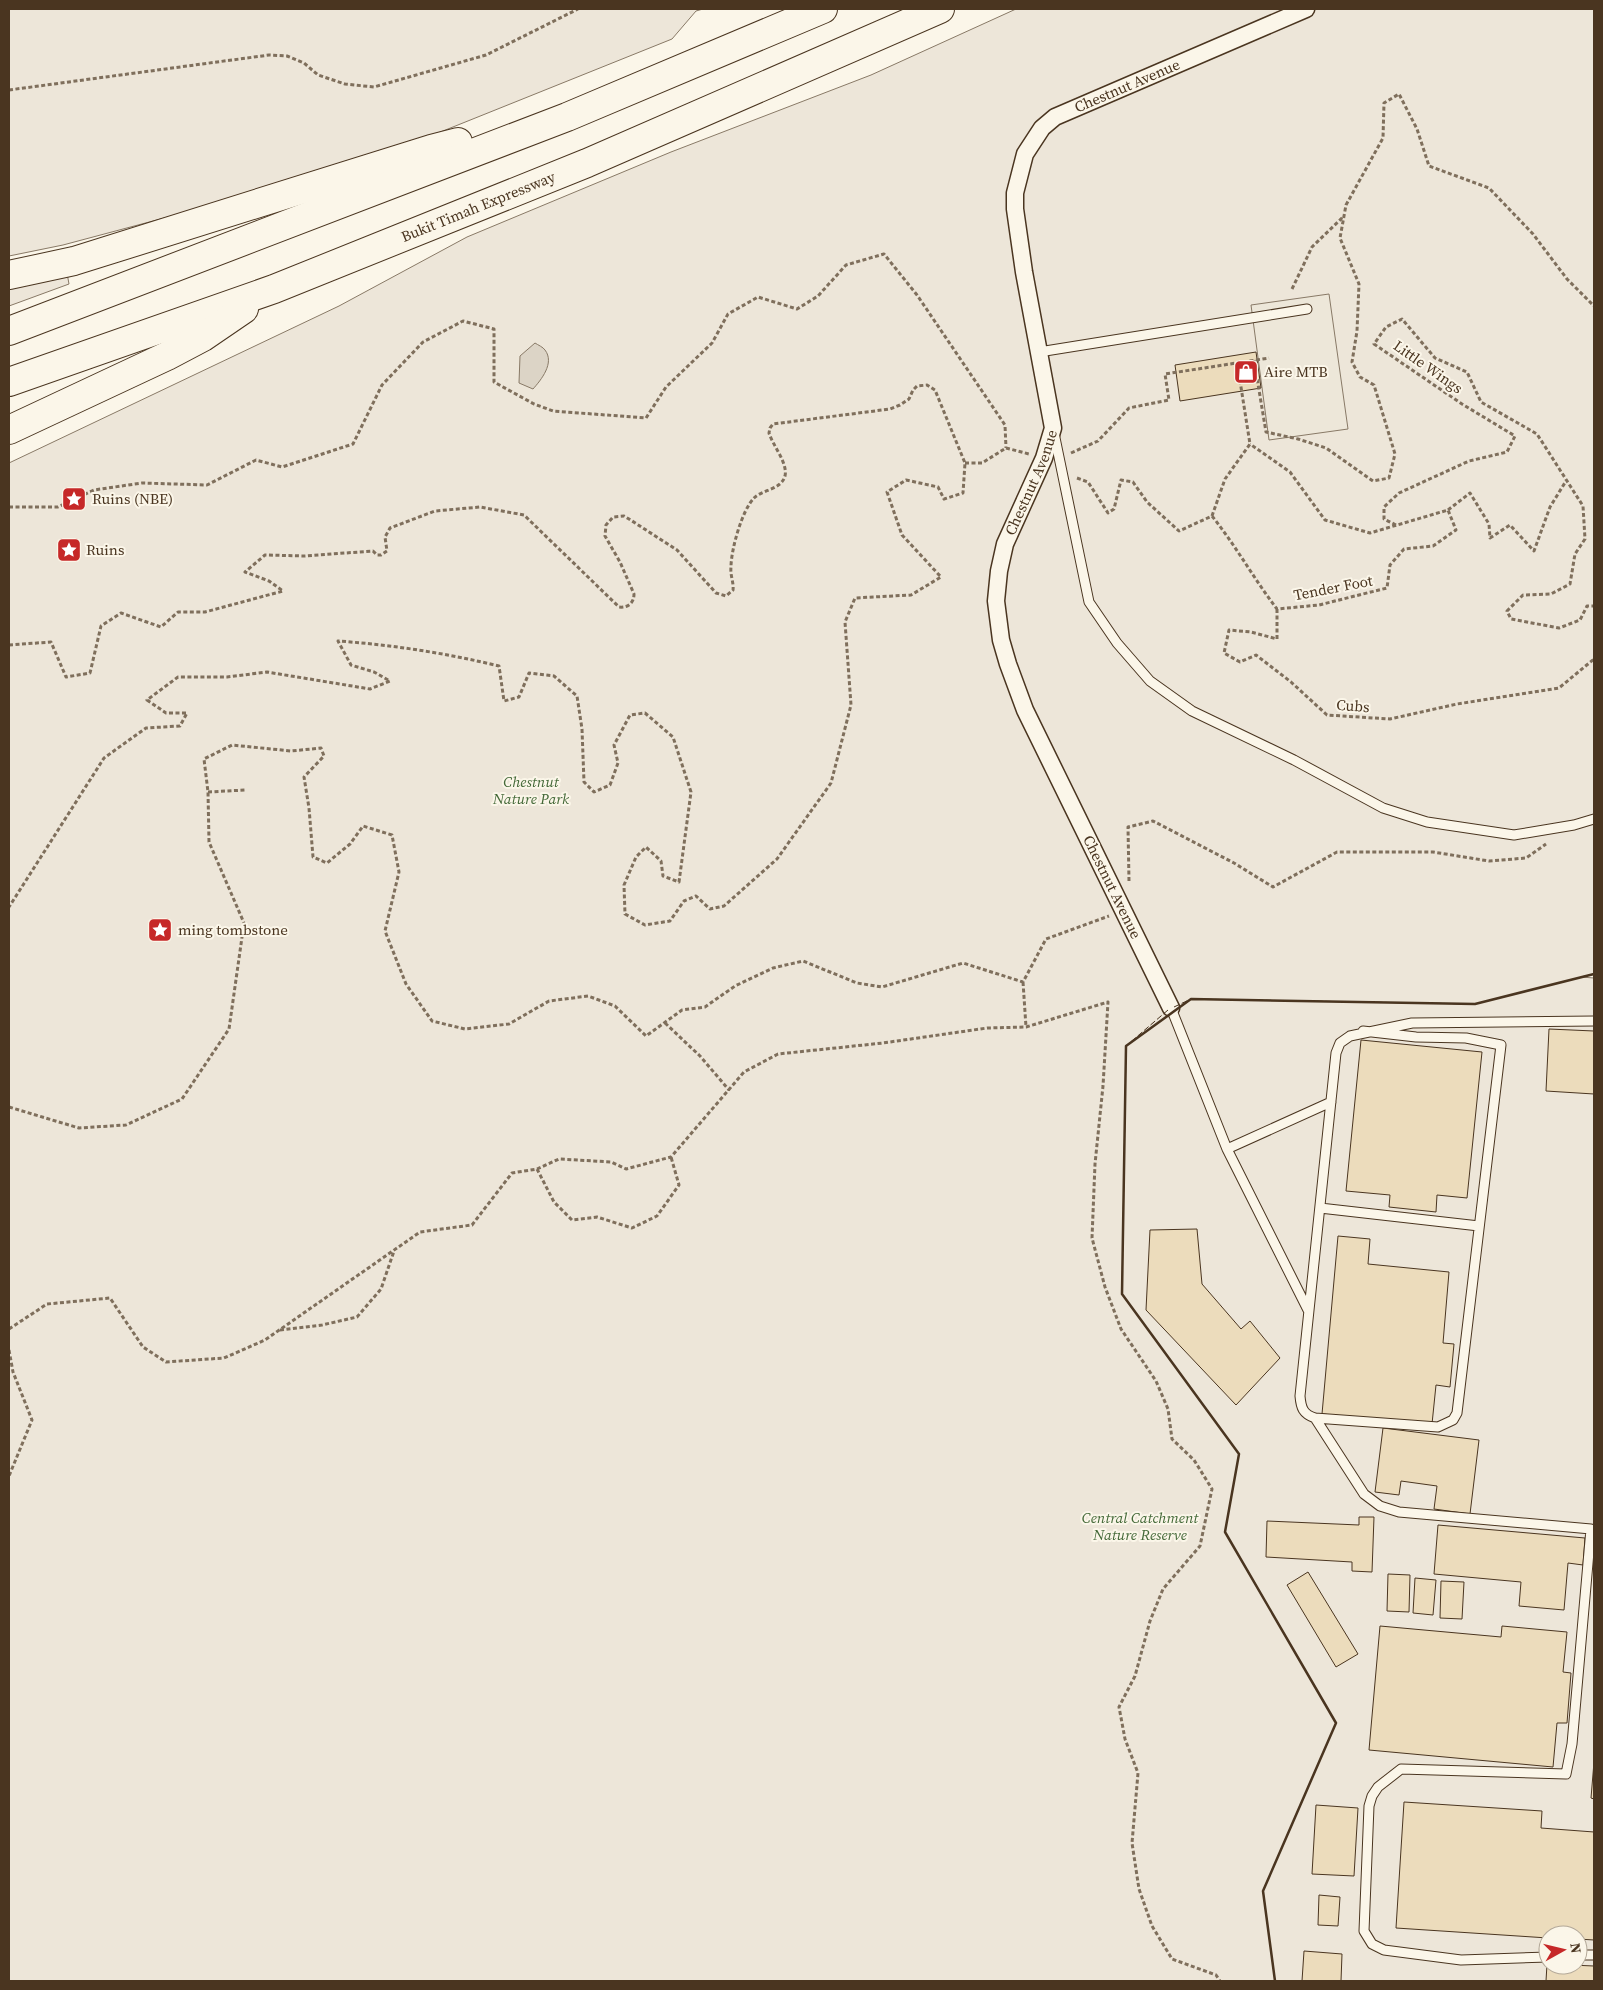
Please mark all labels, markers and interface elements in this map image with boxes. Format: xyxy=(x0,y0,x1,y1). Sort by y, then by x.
street label: Chestnut Avenue xyxy=(1071,53,1183,117)
street label: Bukit Timah Expressway xyxy=(398,166,559,247)
street label: Little Wings xyxy=(1389,335,1467,398)
shop icon: Aire MTB xyxy=(1233,359,1259,385)
place label: Aire MTB xyxy=(1264,361,1328,382)
street label: Chestnut Avenue xyxy=(999,427,1062,539)
place icon: Ruins (NBE) xyxy=(61,486,87,512)
place label: Ruins (NBE) xyxy=(92,488,173,509)
place icon: Ruins xyxy=(56,537,82,563)
place label: Ruins xyxy=(86,539,124,560)
street label: Tender Foot xyxy=(1292,570,1374,605)
street label: Cubs xyxy=(1336,694,1370,717)
park label: Chestnut Nature Park xyxy=(492,771,570,809)
street label: Chestnut Avenue xyxy=(1078,831,1147,942)
place icon: ming tombstone xyxy=(147,917,173,943)
place label: ming tombstone xyxy=(178,919,288,940)
park label: Central Catchment Nature Reserve xyxy=(1082,1507,1199,1545)
north arrow xyxy=(1538,1925,1588,1975)
text: N xyxy=(1565,1942,1586,1955)

